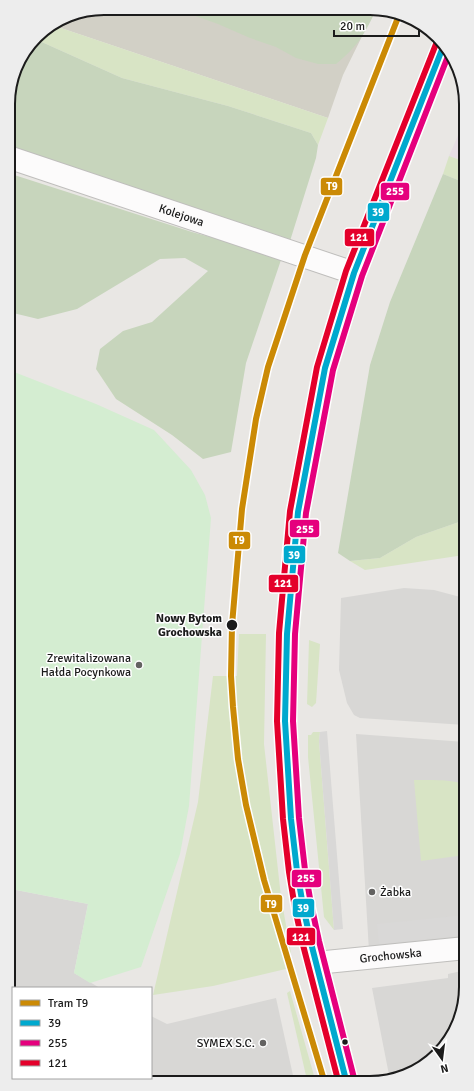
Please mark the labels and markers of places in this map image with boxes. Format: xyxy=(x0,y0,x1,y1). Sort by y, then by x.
place label: Nowy Bytom Grochowska xyxy=(156,611,222,640)
marker: Nowy Bytom Grochowska xyxy=(225,618,239,632)
place label: Zrewitalizowana Hałda Pocynkowa xyxy=(41,651,131,680)
marker: Zrewitalizowana Hałda Pocynkowa xyxy=(134,660,144,670)
place label: Żabka xyxy=(380,885,411,900)
marker: Żabka xyxy=(367,887,377,897)
place label: SYMEX S.C. xyxy=(197,1036,255,1051)
unlabelled marker xyxy=(340,1037,350,1047)
marker: SYMEX S.C. xyxy=(258,1038,268,1048)

